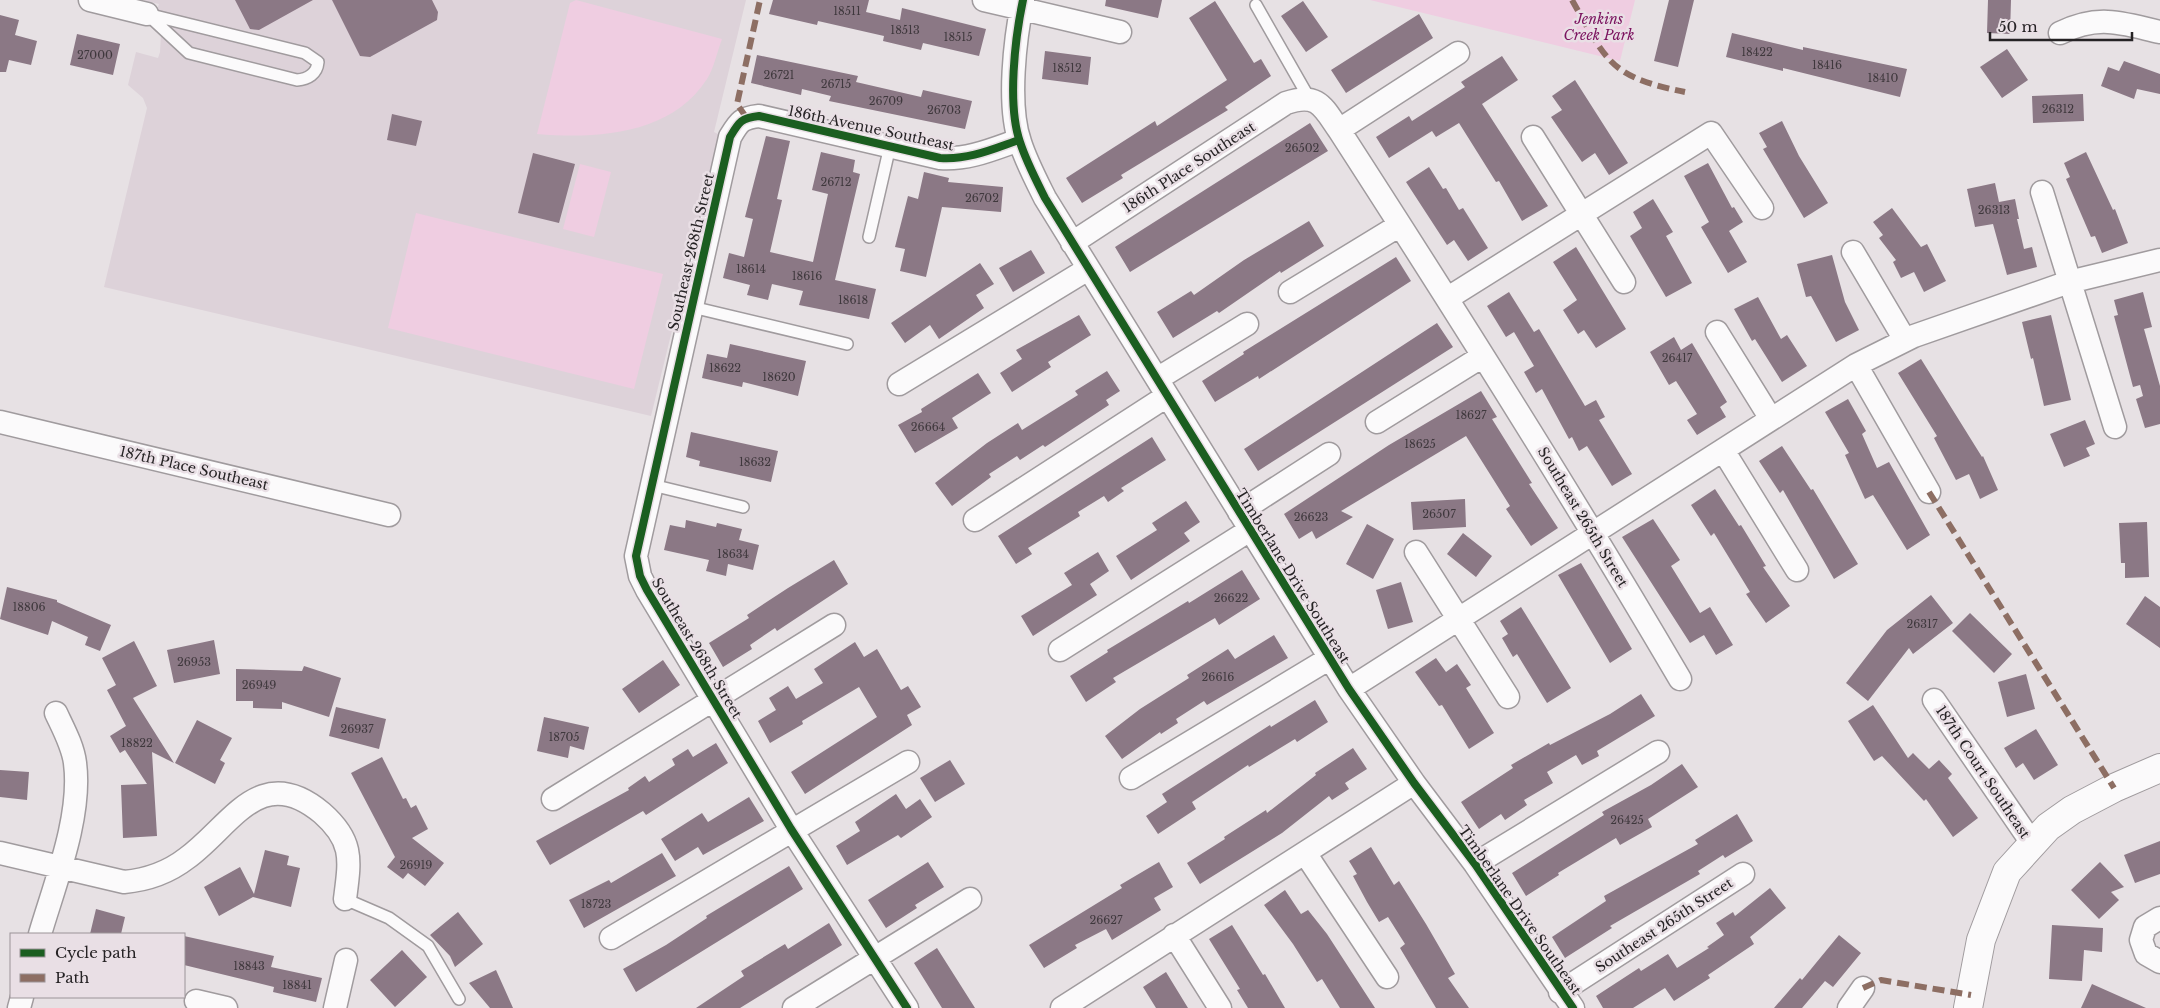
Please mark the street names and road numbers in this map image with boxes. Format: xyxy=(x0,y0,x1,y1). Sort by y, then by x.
street label: 186th Avenue Southeast xyxy=(786,102,956,155)
street label: 186th Place Southeast xyxy=(1119,117,1259,217)
street label: Southeast 268th Street xyxy=(664,171,718,333)
street label: 187th Place Southeast xyxy=(118,442,271,494)
street label: Southeast 265th Street xyxy=(1534,444,1632,591)
street label: Timberlane Drive Southeast xyxy=(1232,485,1355,667)
street label: Southeast 268th Street xyxy=(648,574,747,722)
street label: 187th Court Southeast xyxy=(1932,702,2035,842)
street label: Timberlane Drive Southeast xyxy=(1455,822,1586,999)
street label: Southeast 265th Street xyxy=(1592,873,1737,976)

